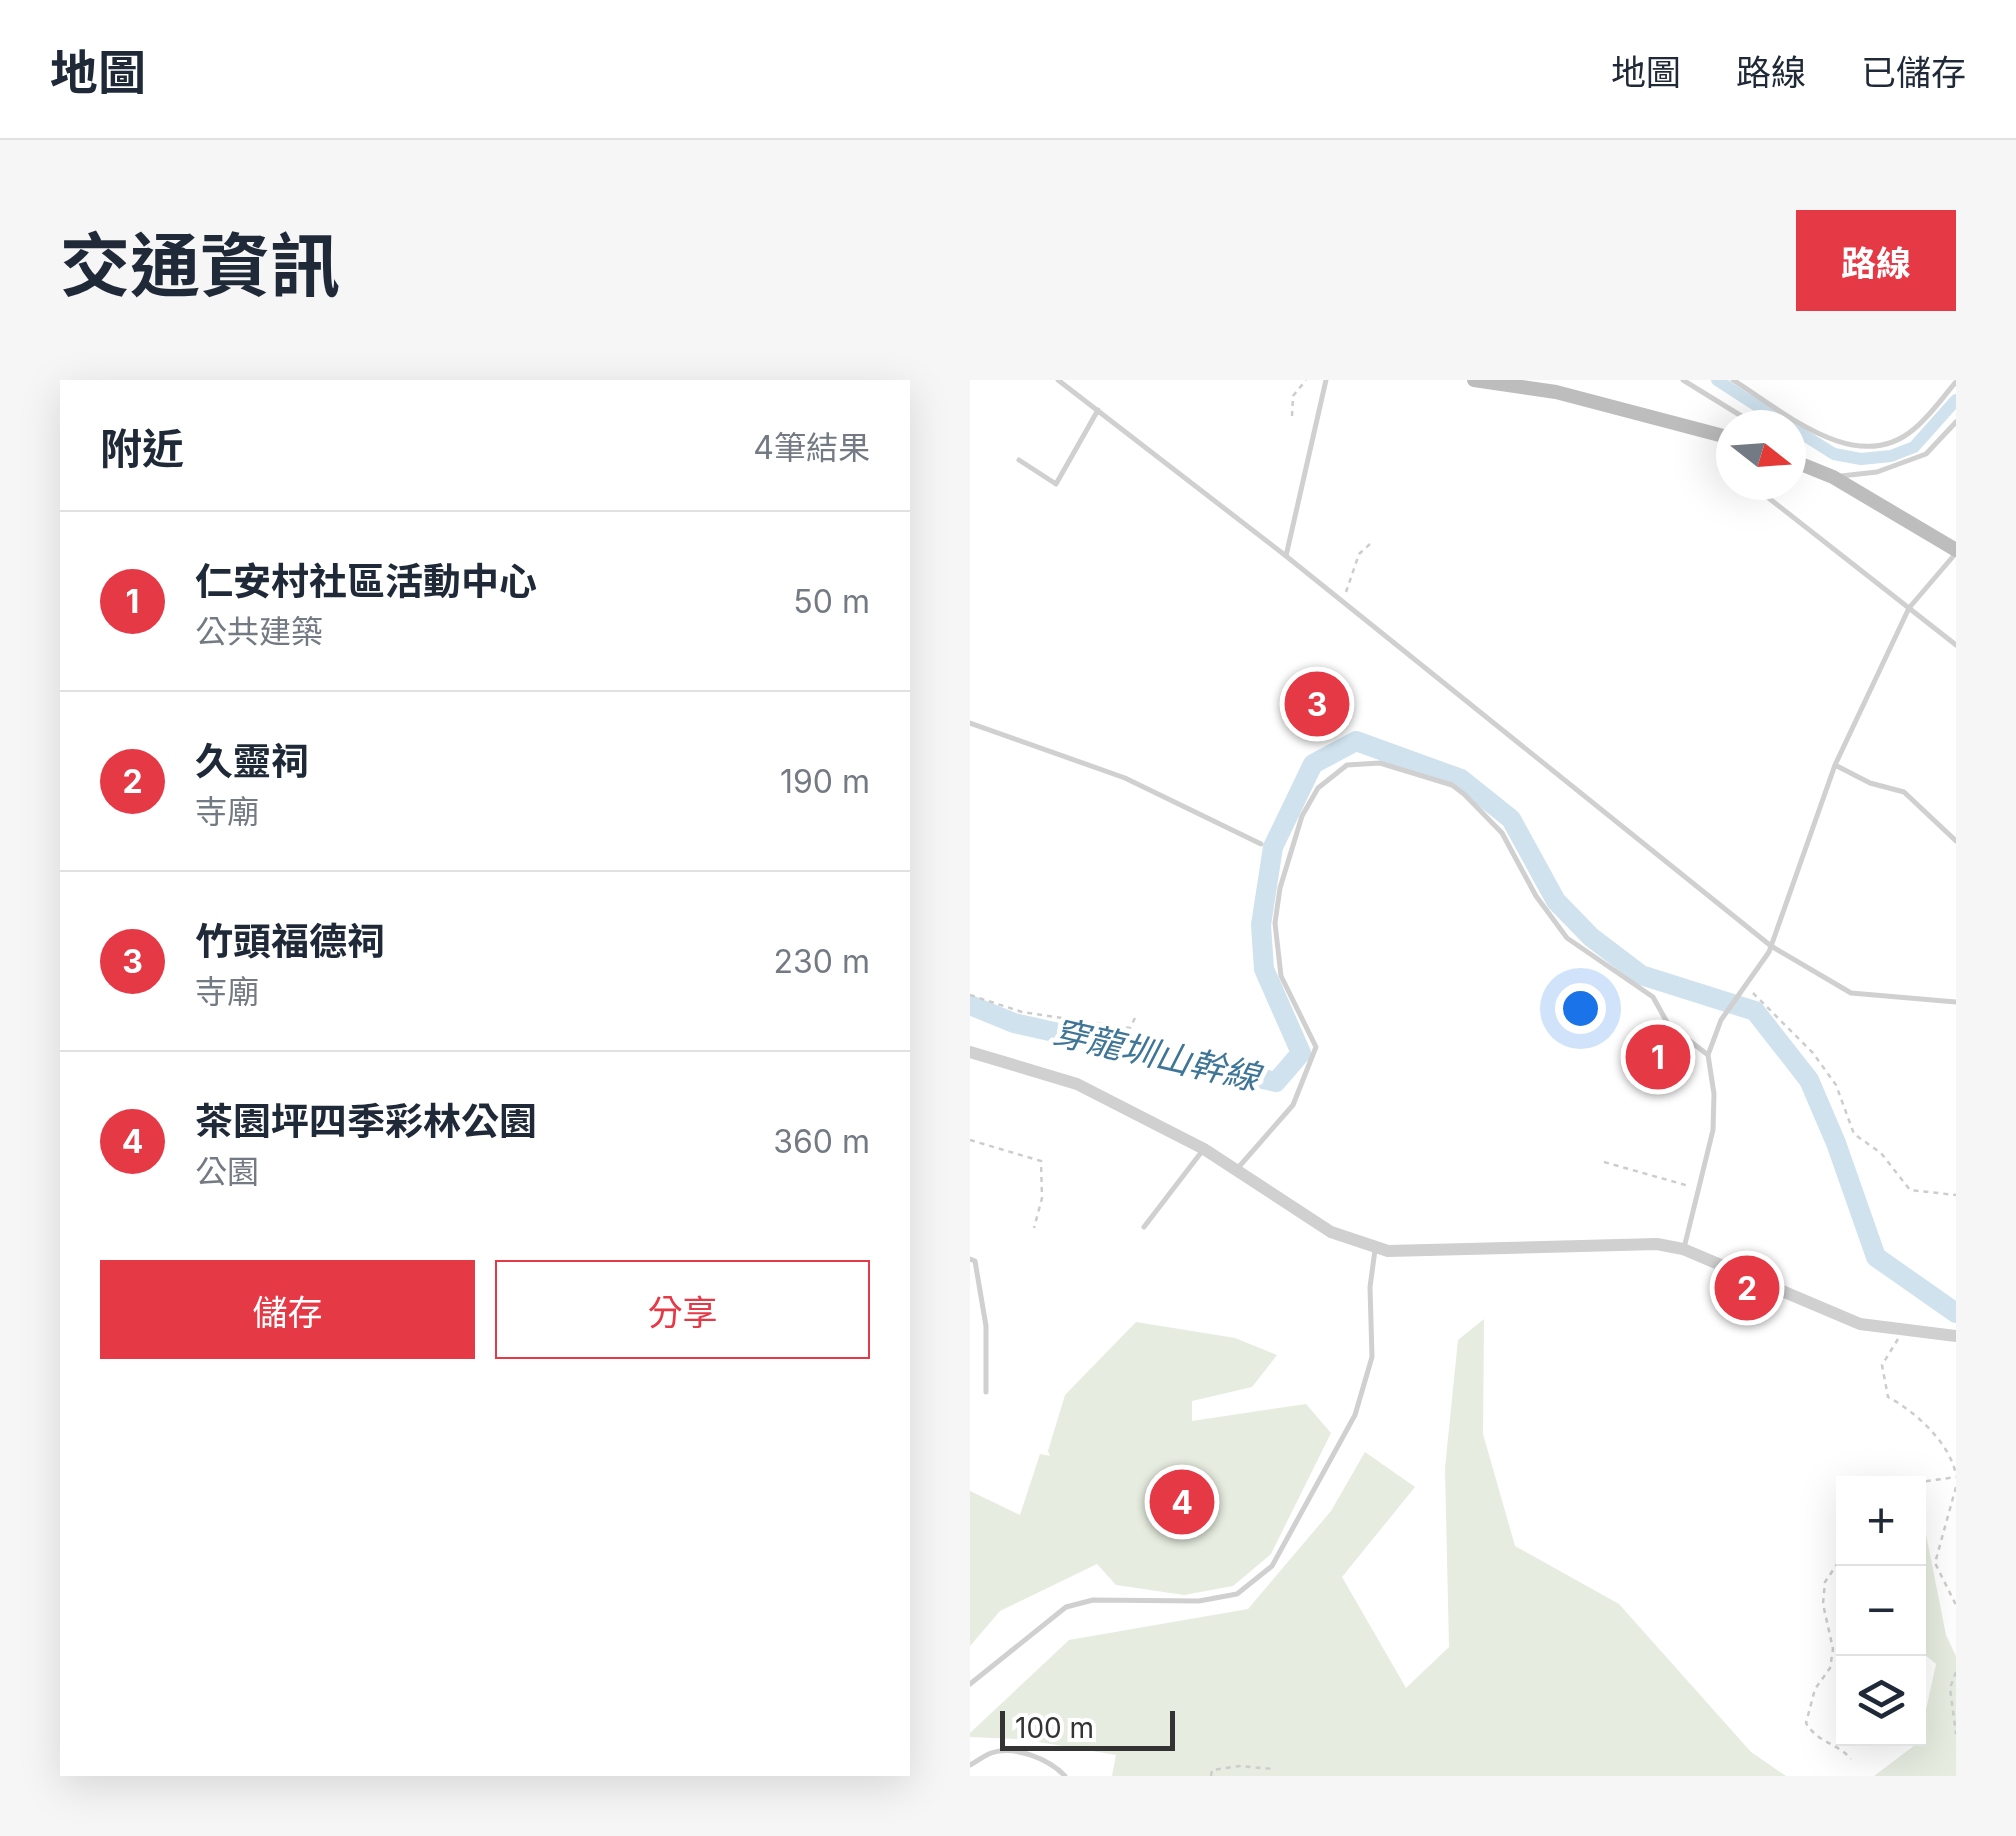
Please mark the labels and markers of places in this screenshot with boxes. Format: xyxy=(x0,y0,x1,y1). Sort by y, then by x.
pin: 3 xyxy=(1284,666,1350,742)
pin: 1 xyxy=(1626,1020,1690,1094)
pin: 2 xyxy=(1714,1250,1780,1326)
pin: 4 xyxy=(1150,1464,1214,1540)

